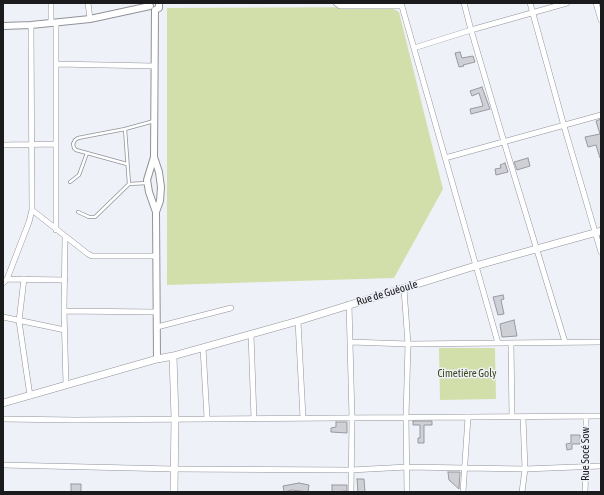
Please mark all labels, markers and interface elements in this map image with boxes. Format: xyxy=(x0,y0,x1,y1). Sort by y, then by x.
street label: Rue de Guéoule xyxy=(355,277,419,309)
park label: Cimetière Goly xyxy=(437,367,497,381)
street label: Rue Socé Sow xyxy=(579,427,593,481)

